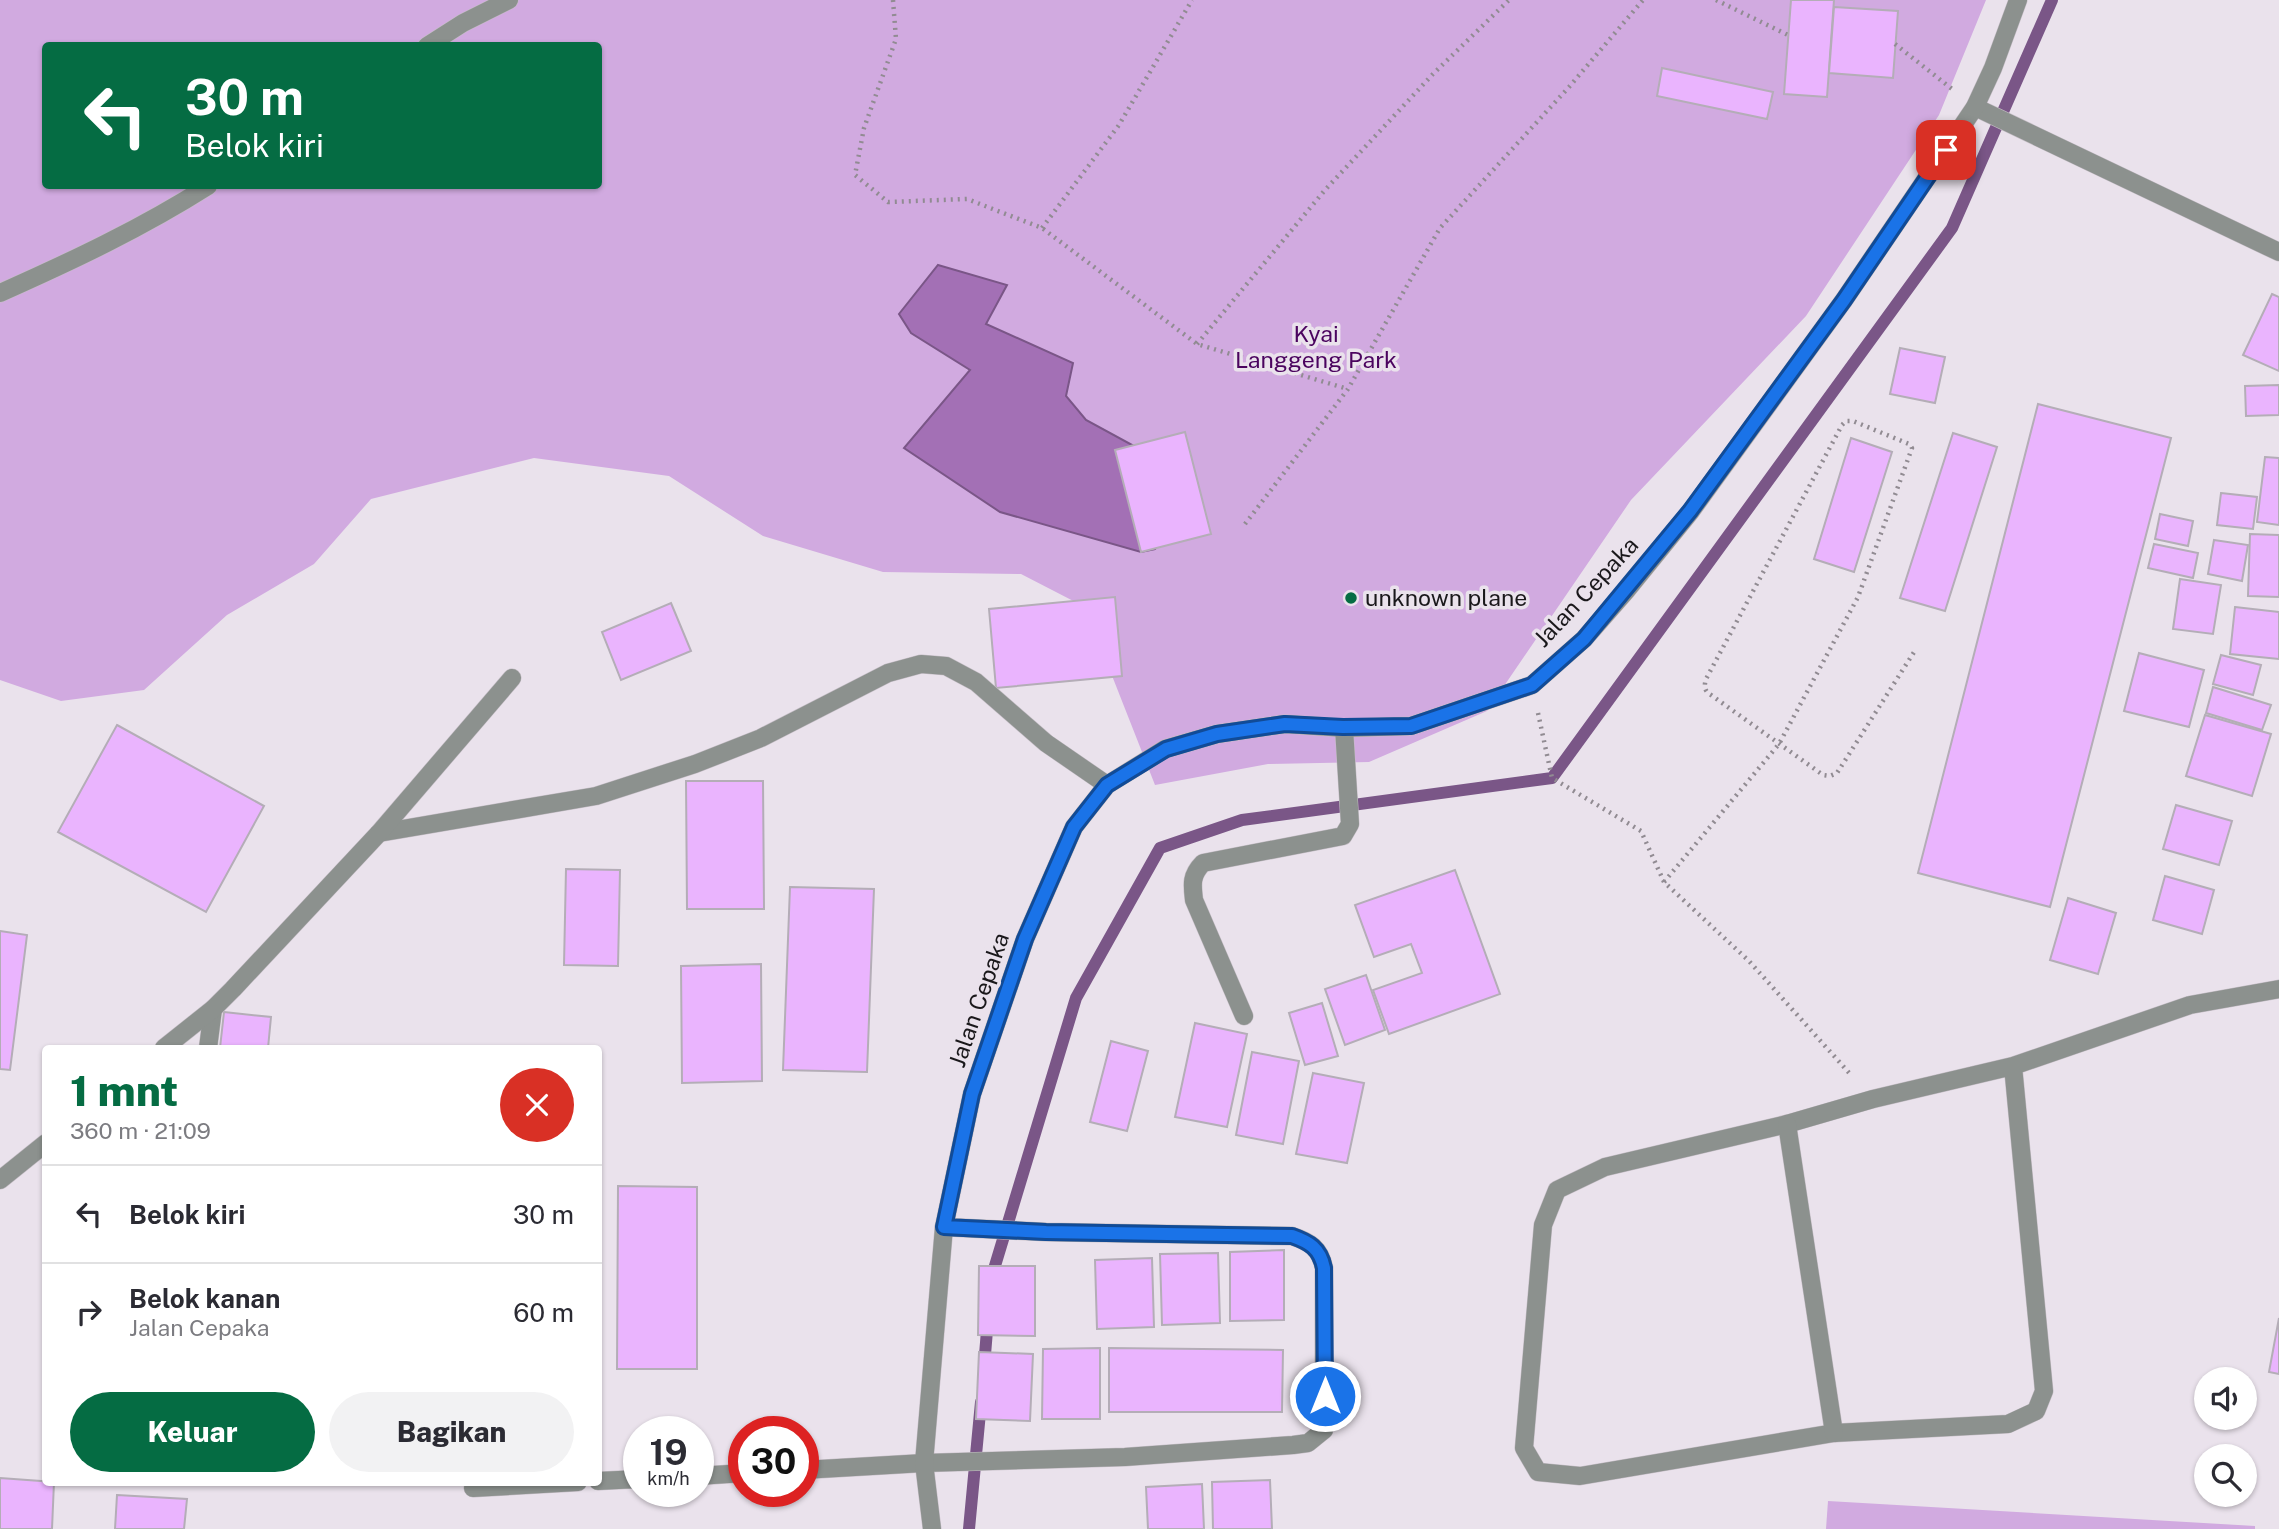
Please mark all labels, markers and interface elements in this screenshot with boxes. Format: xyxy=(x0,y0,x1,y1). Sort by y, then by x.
text: 30 m xyxy=(185,68,304,126)
icon: left xyxy=(70,70,161,161)
pin xyxy=(1916,120,1976,180)
text: Belok kiri xyxy=(185,127,324,164)
icon: arrive xyxy=(1927,131,1965,169)
park label: Kyai Langgeng Park xyxy=(1235,320,1397,373)
street label: Jalan Cepaka xyxy=(1528,531,1643,652)
place label: unknown plane xyxy=(1365,584,1527,611)
marker: unknown plane xyxy=(1343,590,1359,606)
street label: Jalan Cepaka xyxy=(943,929,1014,1071)
text: 1 mnt xyxy=(70,1066,178,1115)
button: close xyxy=(500,1068,574,1142)
text: 360 m · 21:09 xyxy=(70,1117,211,1144)
icon: left xyxy=(70,1195,108,1233)
text: Belok kiri xyxy=(129,1199,245,1230)
text: 30 m xyxy=(513,1199,574,1230)
text: Belok kanan xyxy=(129,1283,280,1314)
icon: right xyxy=(70,1293,108,1331)
text: 60 m xyxy=(513,1297,574,1328)
text: Jalan Cepaka xyxy=(129,1314,270,1341)
position arrow xyxy=(1288,1359,1362,1433)
map controls xyxy=(2194,1367,2257,1507)
button: sound xyxy=(2194,1367,2257,1430)
button: Keluar xyxy=(70,1392,315,1472)
button: Bagikan xyxy=(329,1392,574,1472)
speed limit sign: 30 xyxy=(728,1416,819,1507)
text: 19 xyxy=(649,1432,688,1473)
button: search xyxy=(2194,1444,2257,1507)
text: km/h xyxy=(647,1468,690,1489)

